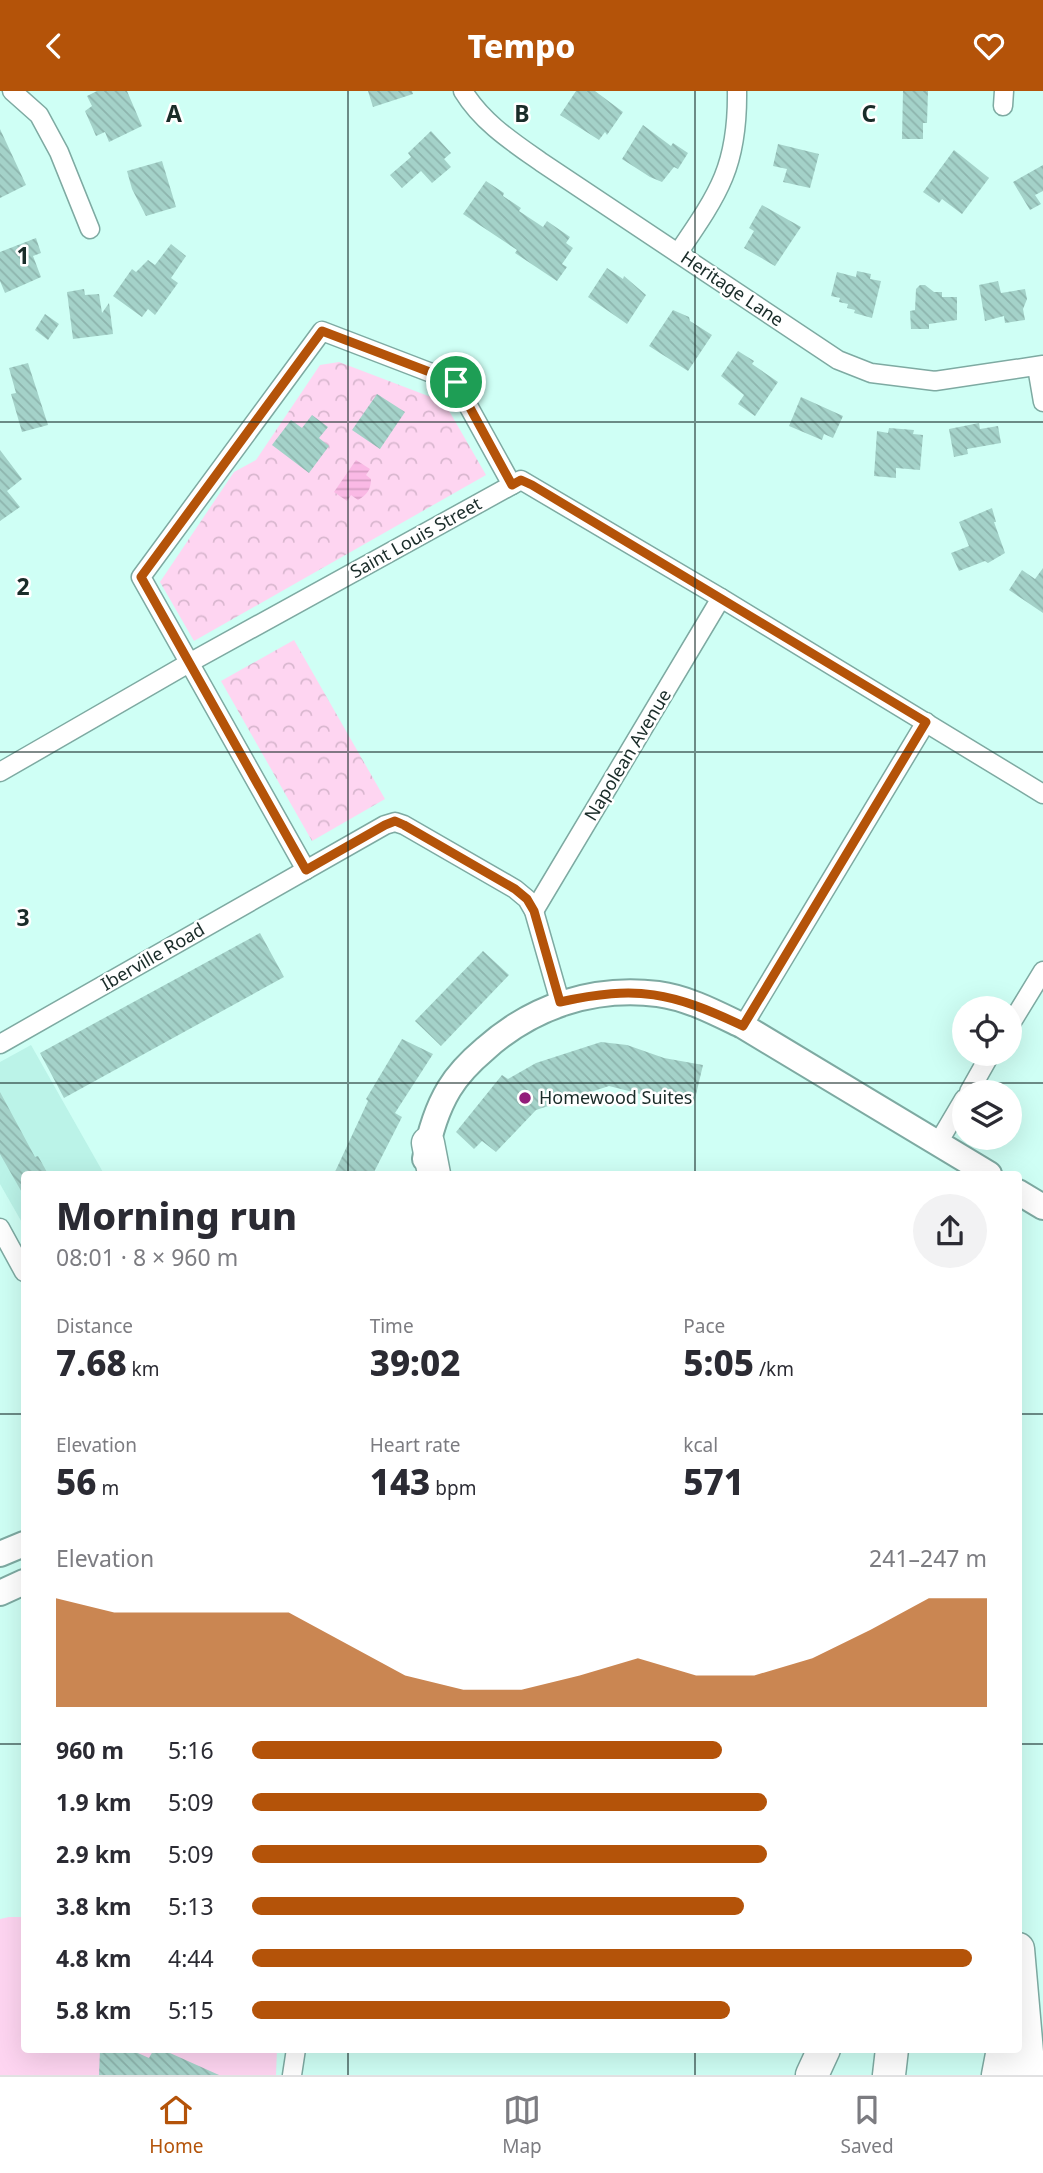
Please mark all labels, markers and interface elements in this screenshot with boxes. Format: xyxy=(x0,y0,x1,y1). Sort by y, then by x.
text: Tempo xyxy=(468,24,575,67)
icon: back xyxy=(35,27,73,65)
icon: heart xyxy=(970,27,1008,65)
text: A xyxy=(166,97,182,129)
text: B xyxy=(514,97,530,129)
text: C xyxy=(862,97,877,129)
text: 1 xyxy=(16,239,30,271)
street label: Heritage Lane xyxy=(677,245,789,331)
pin xyxy=(426,352,486,412)
icon: arrive xyxy=(437,363,475,401)
street label: Saint Louis Street xyxy=(346,491,486,583)
text: 2 xyxy=(16,570,30,602)
street label: Napolean Avenue xyxy=(578,684,676,825)
text: 3 xyxy=(16,901,30,933)
street label: Iberville Road xyxy=(96,917,209,996)
map controls xyxy=(952,996,1022,1150)
button: locate xyxy=(952,996,1022,1066)
button: layers xyxy=(952,1080,1022,1150)
place label: Homewood Suites xyxy=(539,1085,692,1109)
marker: Homewood Suites xyxy=(517,1090,533,1106)
text: Morning run xyxy=(56,1189,297,1241)
button: share xyxy=(913,1194,987,1268)
text: 08:01 · 8 × 960 m xyxy=(56,1241,238,1273)
text: Distance xyxy=(56,1313,133,1339)
text: Time xyxy=(370,1313,414,1339)
text: Pace xyxy=(683,1313,725,1339)
text: 7.68 xyxy=(56,1339,127,1386)
text: 39:02 xyxy=(370,1339,461,1386)
text: 5:05 xyxy=(683,1339,754,1386)
text: km xyxy=(127,1356,160,1382)
text: /km xyxy=(754,1356,794,1382)
text: Elevation xyxy=(56,1432,137,1458)
text: Heart rate xyxy=(370,1432,460,1458)
text: kcal xyxy=(683,1432,718,1458)
text: 56 xyxy=(56,1458,96,1505)
text: 143 xyxy=(370,1458,430,1505)
text: 571 xyxy=(683,1458,744,1505)
text: m xyxy=(96,1475,119,1501)
text: bpm xyxy=(430,1475,476,1501)
text: Elevation xyxy=(56,1542,154,1574)
text: 241–247 m xyxy=(869,1542,987,1574)
text: 960 m xyxy=(56,1734,124,1766)
text: 5:16 xyxy=(168,1734,214,1766)
text: 1.9 km xyxy=(56,1786,131,1818)
text: 5:09 xyxy=(168,1786,214,1818)
text: 2.9 km xyxy=(56,1838,131,1870)
text: 5:09 xyxy=(168,1838,214,1870)
text: 3.8 km xyxy=(56,1890,131,1922)
text: 5:13 xyxy=(168,1890,214,1922)
text: 4.8 km xyxy=(56,1942,131,1974)
text: 4:44 xyxy=(168,1942,214,1974)
text: 5.8 km xyxy=(56,1994,131,2026)
text: 5:15 xyxy=(168,1994,214,2026)
tab: Home xyxy=(149,2091,203,2159)
tab: Map xyxy=(502,2091,542,2159)
tab: Saved xyxy=(840,2091,894,2159)

